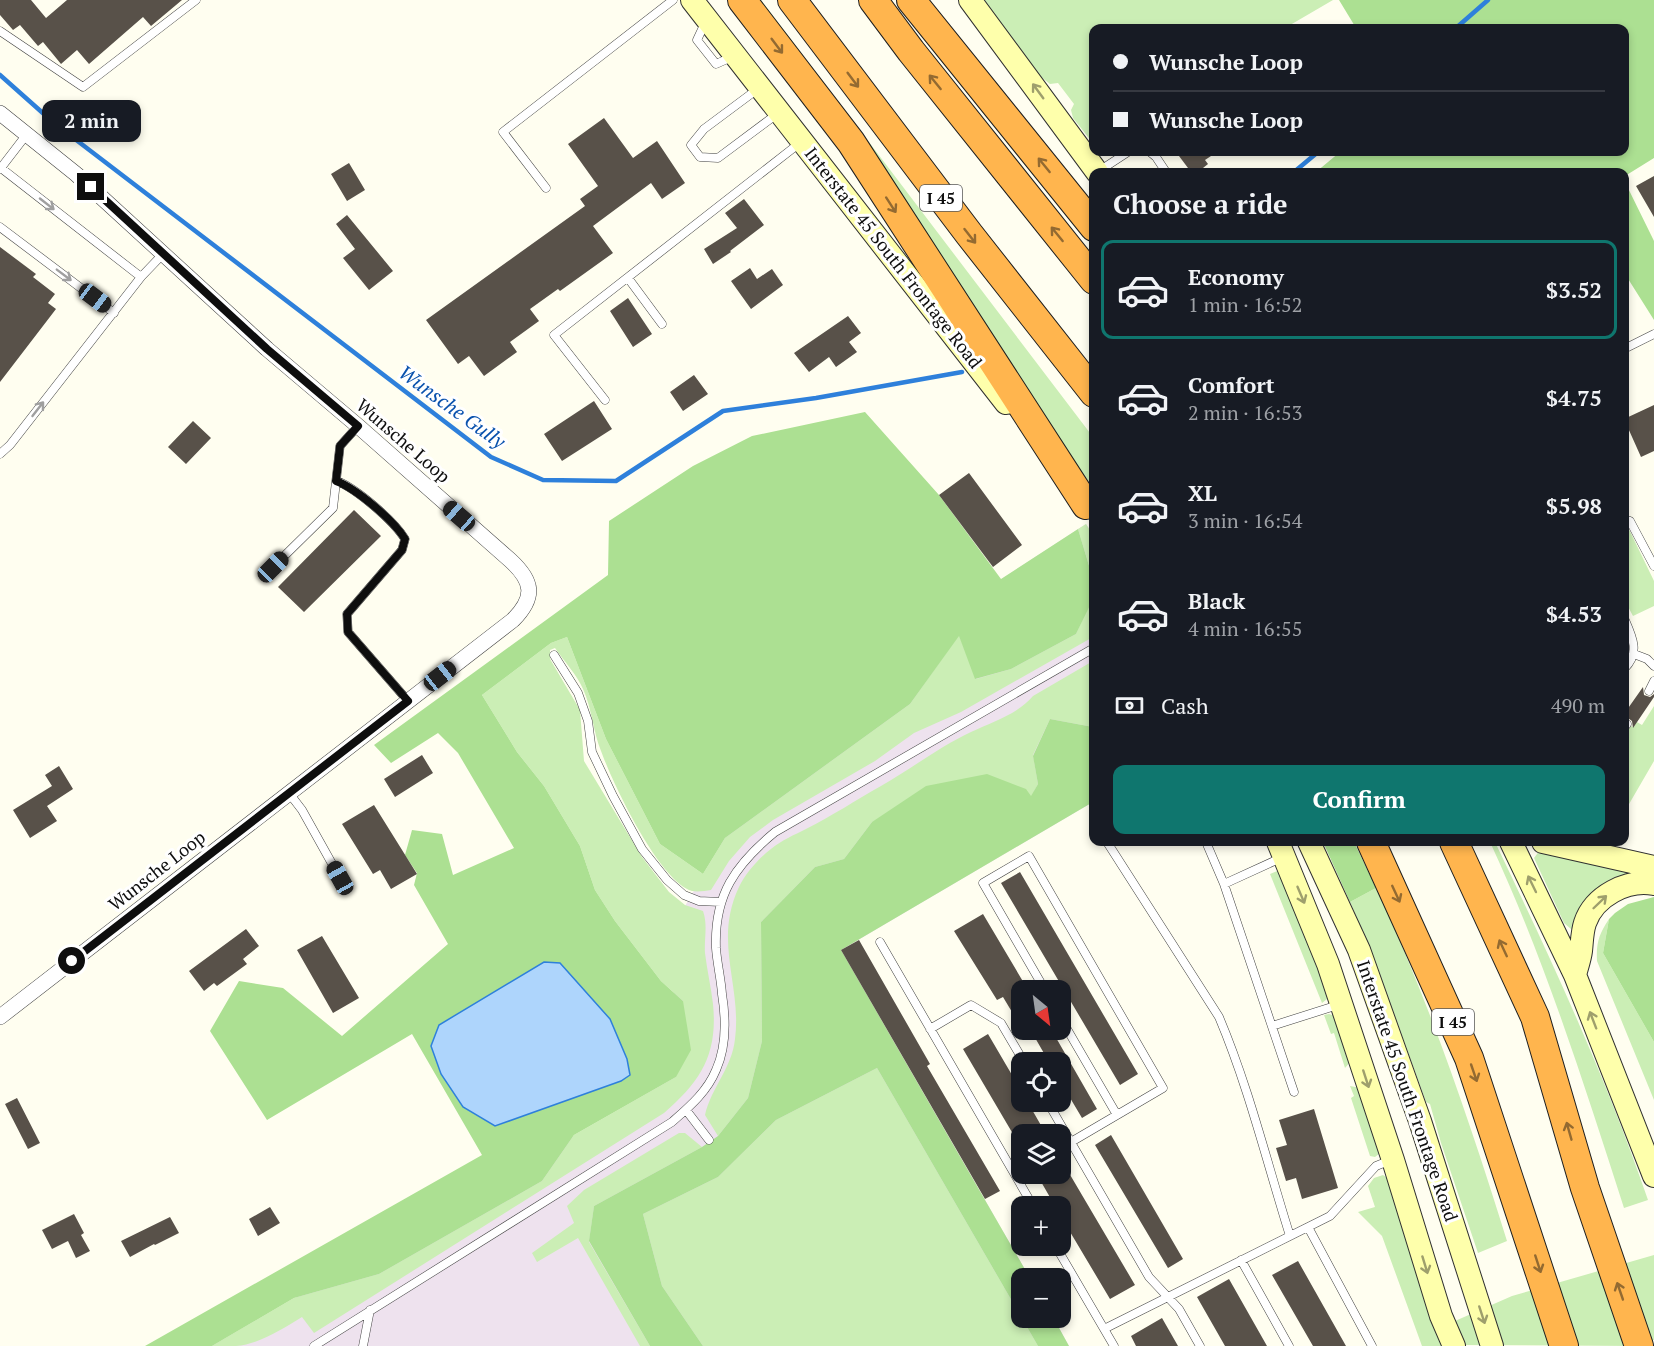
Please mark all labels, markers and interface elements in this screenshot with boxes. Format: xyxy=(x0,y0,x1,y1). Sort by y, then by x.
one-way arrow xyxy=(771,38,784,54)
text: Wunsche Loop xyxy=(1149,47,1303,76)
one-way arrow xyxy=(847,72,859,88)
one-way arrow xyxy=(929,74,942,90)
one-way arrow xyxy=(1032,84,1044,100)
callout: 2 min xyxy=(42,100,140,142)
text: Wunsche Loop xyxy=(1149,105,1303,134)
text: 2 min xyxy=(64,107,119,134)
street label: Interstate 45 South Frontage Road xyxy=(800,142,988,373)
one-way arrow xyxy=(1037,157,1050,173)
route end xyxy=(77,173,104,200)
road number: I 45 xyxy=(920,185,962,211)
text: Choose a ride xyxy=(1113,186,1288,222)
one-way arrow xyxy=(886,196,898,213)
one-way arrow xyxy=(39,197,55,210)
one-way arrow xyxy=(1051,227,1064,243)
one-way arrow xyxy=(964,228,977,244)
text: Economy xyxy=(1188,262,1284,291)
icon: car xyxy=(1116,263,1170,317)
one-way arrow xyxy=(55,269,71,281)
text: $3.52 xyxy=(1546,275,1602,304)
car xyxy=(75,280,115,316)
text: 1 min · 16:52 xyxy=(1188,291,1302,318)
water label: Wunsche Gully xyxy=(393,359,512,455)
text: Comfort xyxy=(1188,370,1274,399)
icon: car xyxy=(1116,371,1170,425)
text: $4.75 xyxy=(1546,383,1602,412)
street label: Wunsche Loop xyxy=(352,393,456,488)
text: 2 min · 16:53 xyxy=(1188,399,1302,426)
one-way arrow xyxy=(31,401,44,417)
text: XL xyxy=(1188,478,1217,507)
icon: car xyxy=(1116,479,1170,533)
text: $5.98 xyxy=(1546,491,1602,520)
car xyxy=(440,497,478,535)
text: 3 min · 16:54 xyxy=(1188,507,1302,534)
car xyxy=(254,548,292,586)
text: Black xyxy=(1188,586,1245,615)
icon: car xyxy=(1116,587,1170,641)
text: $4.53 xyxy=(1546,599,1602,628)
text: 4 min · 16:55 xyxy=(1188,615,1302,642)
car xyxy=(420,658,460,694)
icon: cash xyxy=(1113,689,1146,722)
text: Cash xyxy=(1161,691,1209,720)
text: 490 m xyxy=(1551,692,1605,719)
button: Confirm xyxy=(1113,765,1605,834)
street label: Wunsche Loop xyxy=(103,825,210,916)
car xyxy=(323,858,357,898)
one-way arrow xyxy=(1525,876,1537,894)
one-way arrow xyxy=(1296,885,1307,904)
one-way arrow xyxy=(1391,885,1403,903)
one-way arrow xyxy=(1593,894,1608,909)
one-way arrow xyxy=(1497,940,1509,958)
route start xyxy=(58,947,85,974)
street label: Interstate 45 South Frontage Road xyxy=(1352,957,1464,1224)
north arrow xyxy=(1011,980,1071,1040)
map controls xyxy=(1011,980,1071,1328)
road number: I 45 xyxy=(1432,1009,1474,1035)
one-way arrow xyxy=(1586,1011,1597,1030)
button: locate xyxy=(1011,1052,1071,1112)
one-way arrow xyxy=(1470,1063,1481,1082)
one-way arrow xyxy=(1362,1069,1373,1088)
one-way arrow xyxy=(1563,1122,1574,1141)
button: layers xyxy=(1011,1124,1071,1184)
button: + xyxy=(1011,1196,1071,1256)
one-way arrow xyxy=(1533,1254,1544,1273)
one-way arrow xyxy=(1420,1255,1431,1274)
button: − xyxy=(1011,1268,1071,1328)
one-way arrow xyxy=(1614,1282,1625,1301)
one-way arrow xyxy=(1477,1305,1488,1324)

